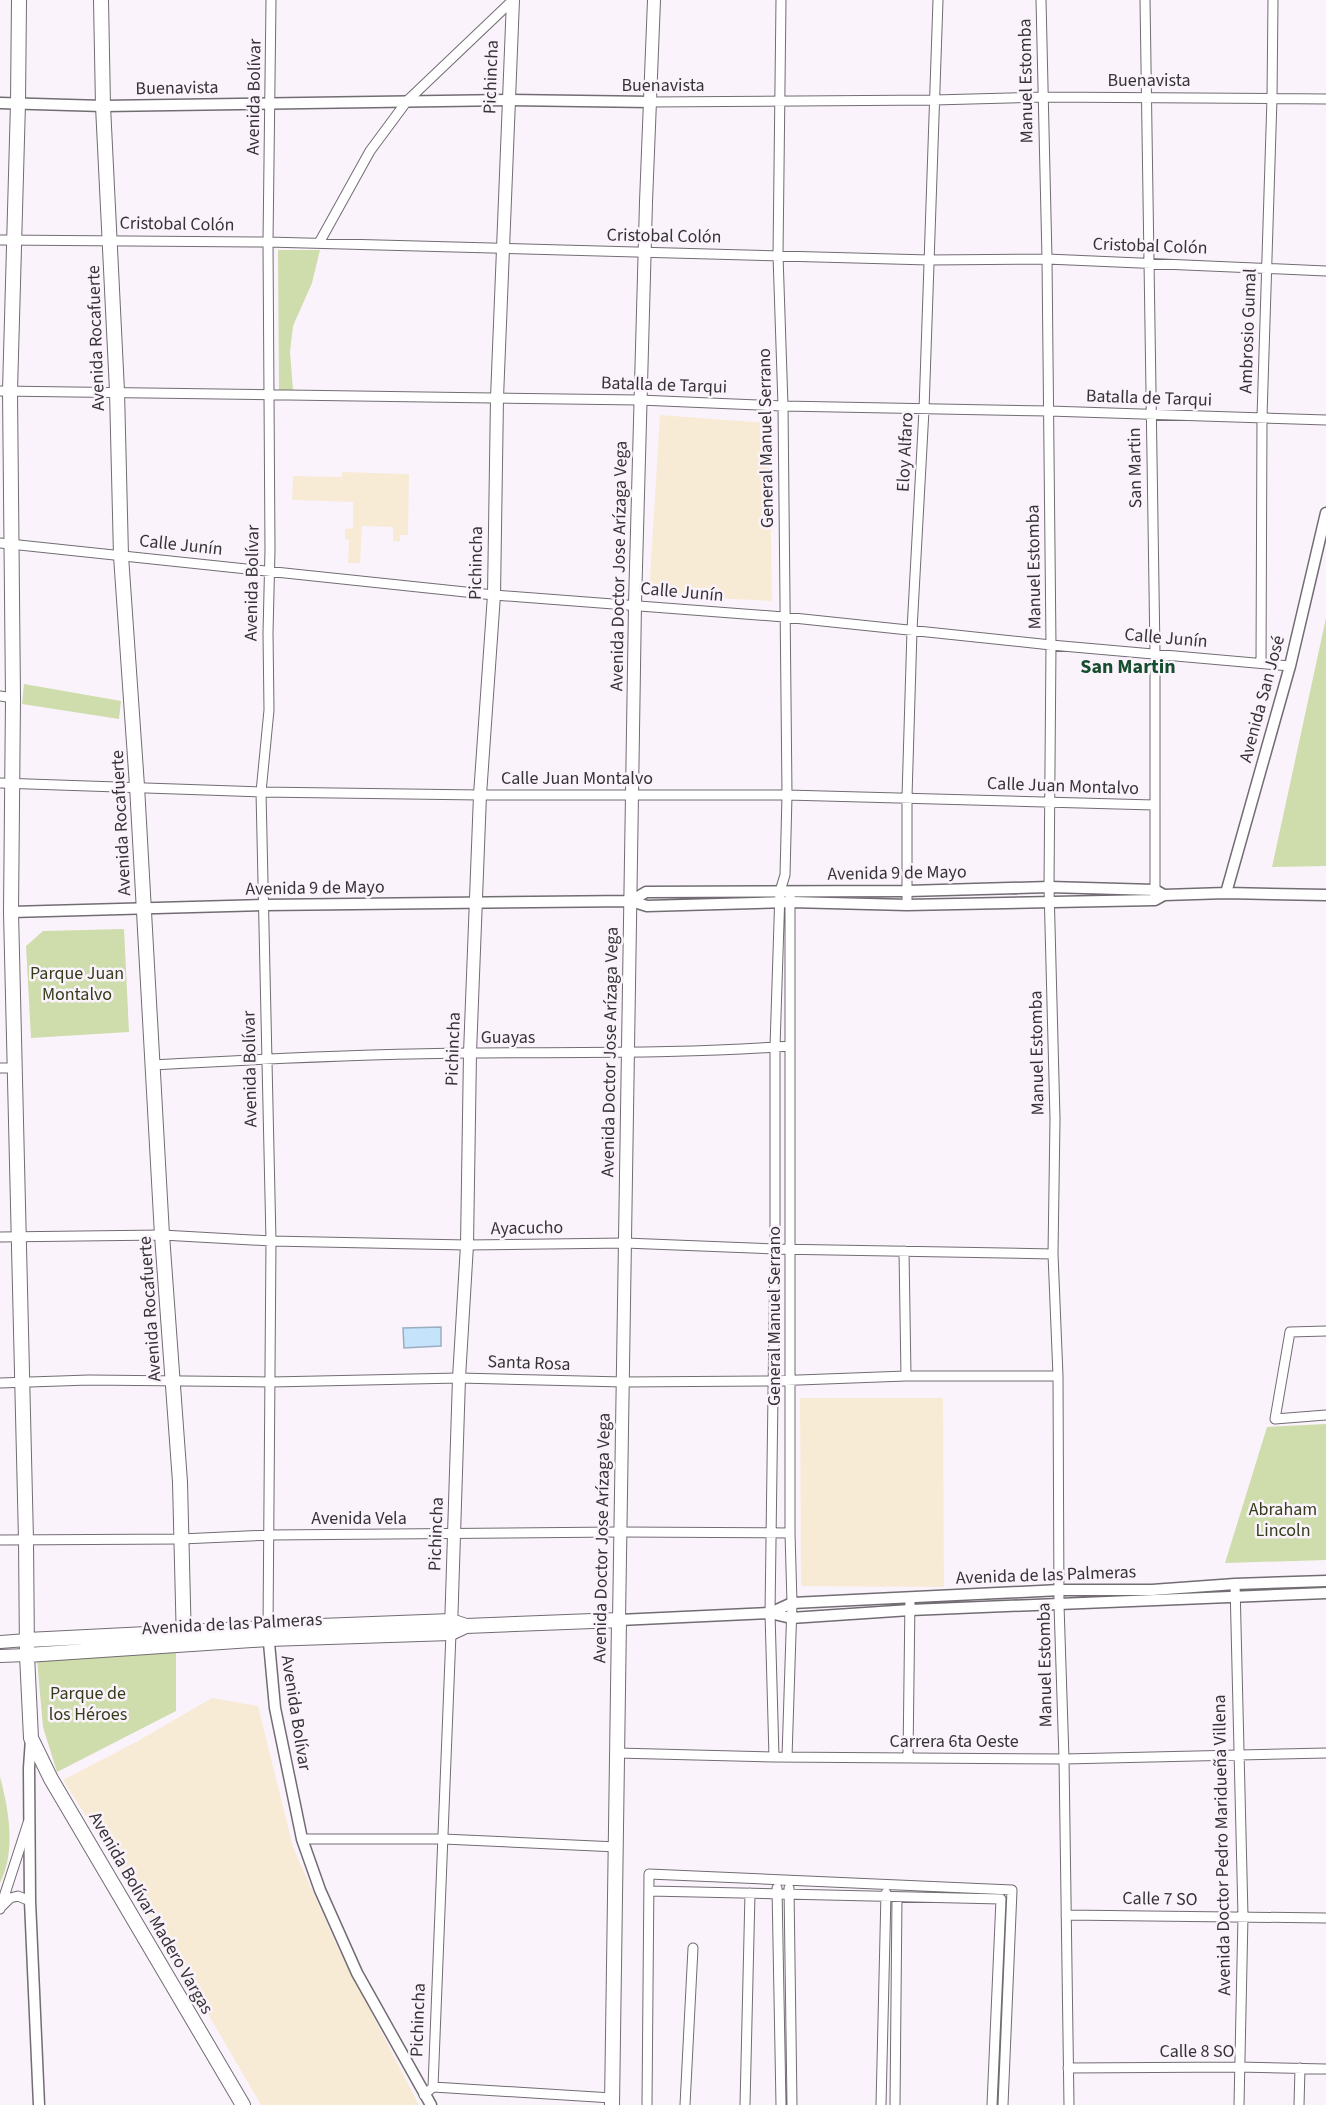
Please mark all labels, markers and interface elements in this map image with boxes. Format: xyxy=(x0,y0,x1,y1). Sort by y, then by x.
street label: Manuel Estomba xyxy=(1012,18,1040,144)
street label: Avenida Bolívar xyxy=(240,38,268,155)
street label: Pichincha xyxy=(477,40,505,114)
street label: Buenavista xyxy=(1107,68,1191,93)
street label: Buenavista xyxy=(621,73,705,98)
street label: Buenavista xyxy=(135,75,219,101)
street label: Cristobal Colón xyxy=(119,210,235,238)
street label: Cristobal Colón xyxy=(606,222,722,250)
street label: Cristobal Colón xyxy=(1092,232,1208,260)
street label: Avenida Rocafuerte xyxy=(81,265,111,411)
street label: Ambrosio Gumal xyxy=(1233,268,1263,394)
street label: General Manuel Serrano xyxy=(752,348,780,528)
street label: Batalla de Tarqui xyxy=(600,370,728,400)
street label: Batalla de Tarqui xyxy=(1085,383,1213,413)
street label: Eloy Alfaro xyxy=(890,411,920,493)
street label: San Martin xyxy=(1122,427,1148,509)
street label: Avenida Doctor Jose Arízaga Vega xyxy=(604,441,634,691)
street label: Manuel Estomba xyxy=(1020,504,1048,630)
street label: Avenida Bolívar xyxy=(238,524,266,641)
street label: Pichincha xyxy=(463,526,489,600)
street label: Calle Junín xyxy=(138,528,224,562)
street label: Calle Junín xyxy=(639,576,725,608)
street label: Calle Junín xyxy=(1123,622,1209,654)
street label: Avenida San José xyxy=(1233,633,1291,765)
district label: San Martin xyxy=(1080,653,1176,681)
street label: Avenida Rocafuerte xyxy=(105,750,137,896)
street label: Calle Juan Montalvo xyxy=(501,766,653,791)
street label: Calle Juan Montalvo xyxy=(987,771,1139,801)
street label: Avenida 9 de Mayo xyxy=(827,859,967,887)
street label: Avenida 9 de Mayo xyxy=(245,874,385,902)
street label: Avenida Doctor Jose Arízaga Vega xyxy=(595,927,625,1177)
park label: Parque Juan Montalvo xyxy=(30,961,124,1007)
street label: Manuel Estomba xyxy=(1023,990,1051,1116)
street label: Avenida Bolívar xyxy=(236,1010,264,1127)
street label: Pichincha xyxy=(439,1012,467,1086)
street label: Guayas xyxy=(481,1025,535,1050)
street label: Ayacucho xyxy=(491,1215,563,1241)
street label: General Manuel Serrano xyxy=(762,1226,787,1406)
street label: Avenida Rocafuerte xyxy=(132,1235,168,1383)
street label: Santa Rosa xyxy=(487,1349,571,1377)
street label: Avenida Doctor Jose Arízaga Vega xyxy=(587,1413,617,1663)
street label: Pichincha xyxy=(422,1497,450,1571)
park label: Abraham Lincoln xyxy=(1249,1497,1317,1543)
street label: Avenida Vela xyxy=(311,1506,407,1531)
street label: Avenida de las Palmeras xyxy=(955,1559,1137,1591)
street label: Manuel Estomba xyxy=(1031,1602,1059,1728)
street label: Avenida de las Palmeras xyxy=(141,1607,323,1641)
street label: Avenida Bolívar xyxy=(275,1653,318,1773)
park label: Parque de los Héroes xyxy=(49,1681,127,1727)
street label: Avenida Doctor Pedro Maridueña Villena xyxy=(1207,1694,1237,1996)
street label: Carrera 6ta Oeste xyxy=(889,1729,1019,1754)
street label: Avenida Bolívar Madero Vargas xyxy=(83,1807,219,2019)
street label: Calle 7 SO xyxy=(1122,1886,1198,1912)
street label: Pichincha xyxy=(404,1983,432,2057)
street label: Calle 8 SO xyxy=(1159,2039,1235,2064)

